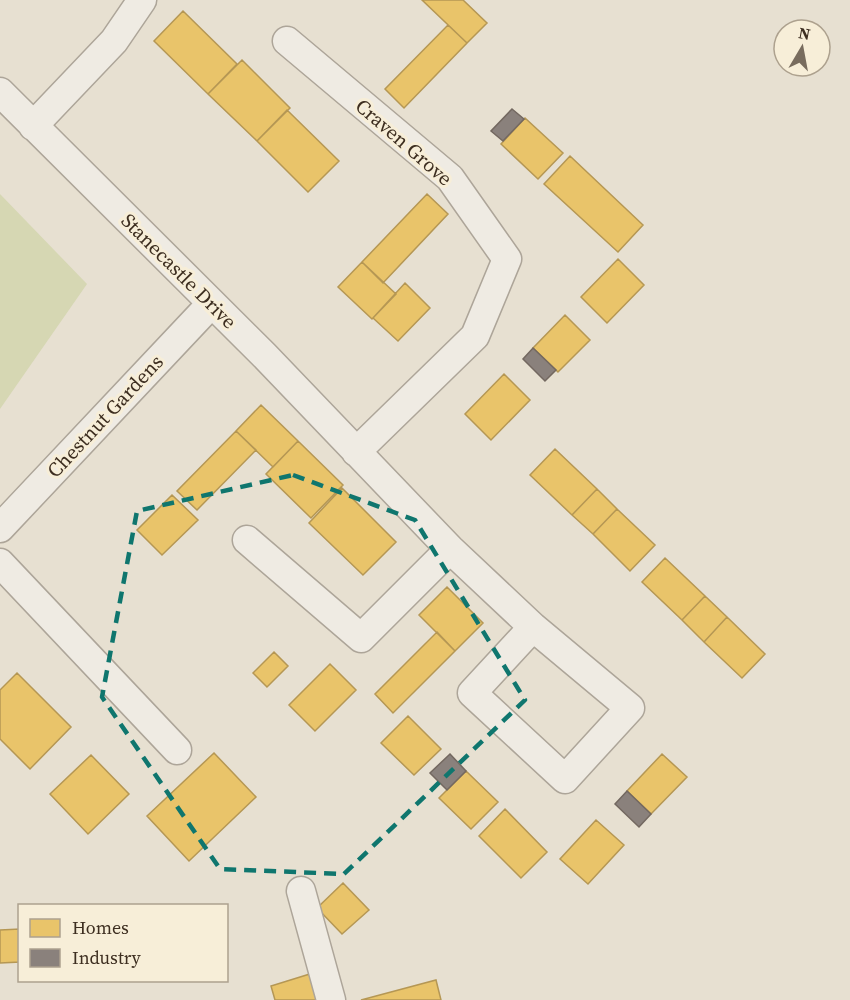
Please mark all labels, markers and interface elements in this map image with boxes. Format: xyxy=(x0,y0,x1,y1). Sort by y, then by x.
north arrow xyxy=(772,18,832,78)
text: N xyxy=(797,21,813,45)
street label: Craven Grove xyxy=(349,92,459,192)
street label: Stanecastle Drive xyxy=(115,207,243,335)
street label: Chestnut Gardens xyxy=(40,348,170,484)
legend xyxy=(18,904,228,982)
text: Homes xyxy=(72,915,129,940)
text: Industry xyxy=(72,945,142,970)

